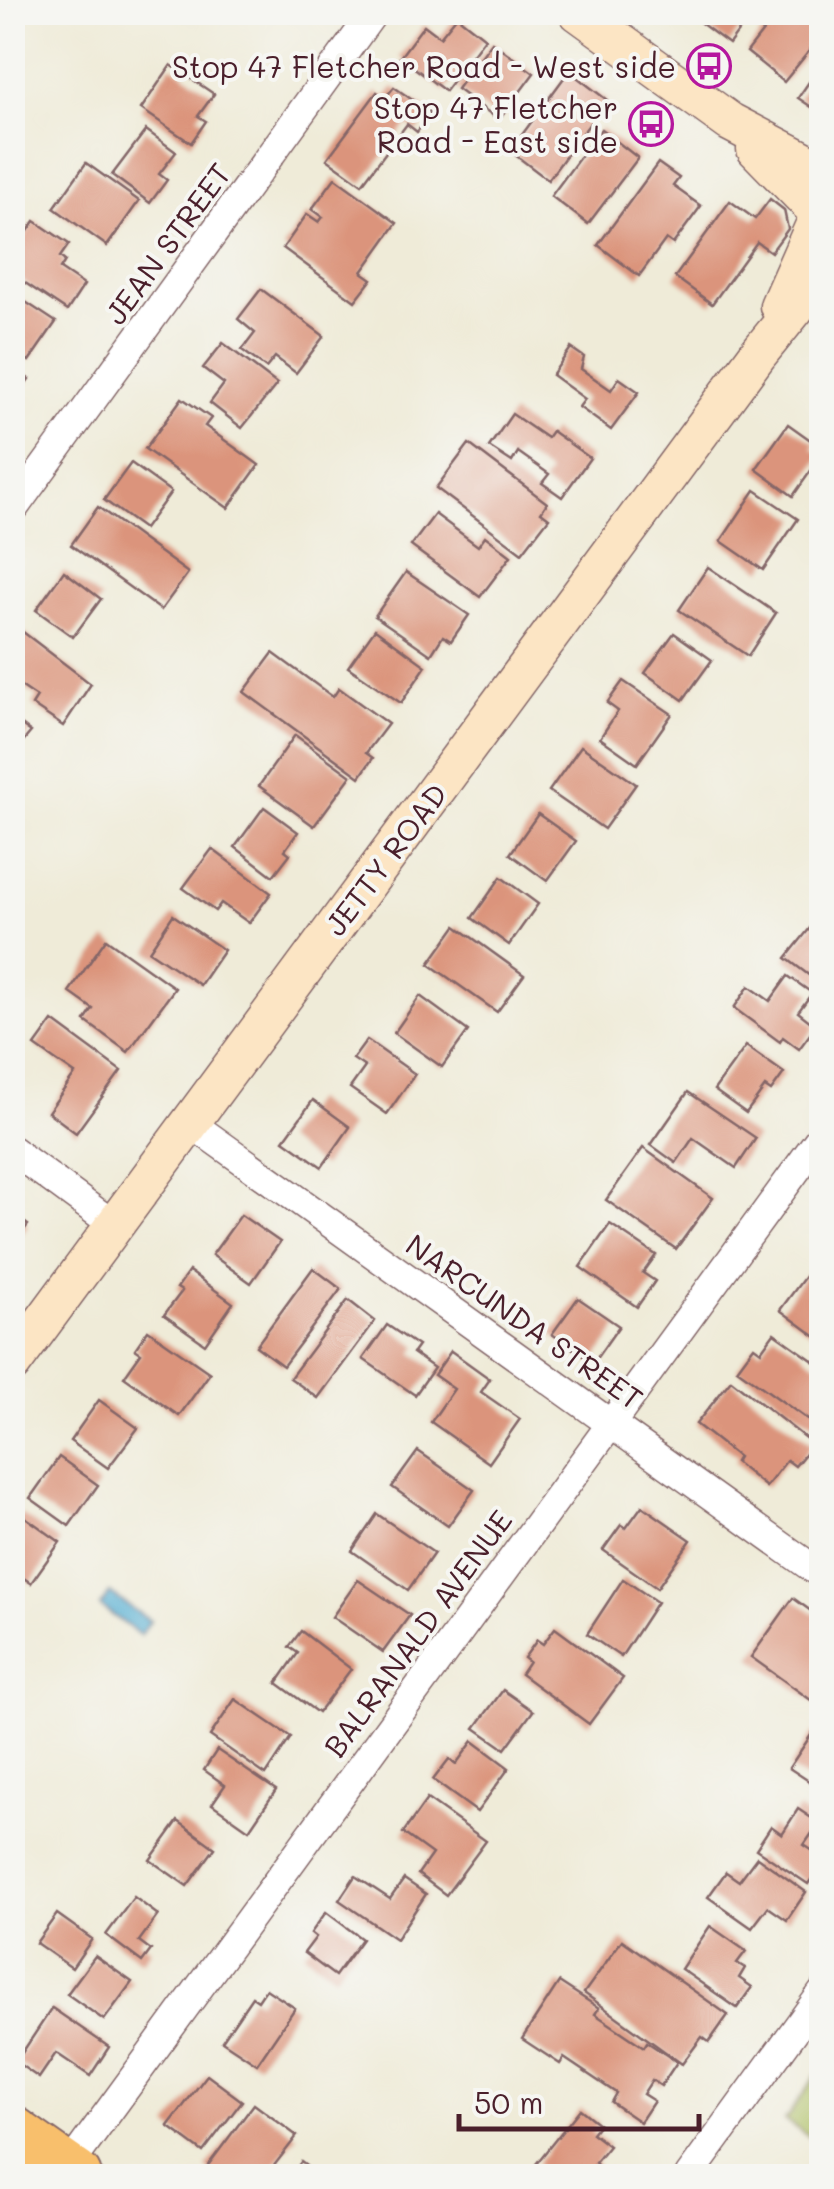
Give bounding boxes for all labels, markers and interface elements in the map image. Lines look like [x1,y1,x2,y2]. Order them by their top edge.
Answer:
bus stop icon: Stop 47 Fletcher Road - West side [686,43,732,89]
place label: Stop 47 Fletcher Road - West side [172,46,676,86]
place label: Stop 47 Fletcher Road - East side [374,87,618,161]
bus stop icon: Stop 47 Fletcher Road - East side [628,101,674,147]
street label: JEAN STREET [95,154,239,332]
street label: JETTY ROAD [315,775,455,943]
street label: NARCUNDA STREET [399,1224,651,1418]
street label: BALRANALD AVENUE [314,1501,520,1765]
scale bar [459,2069,699,2131]
text: 50 m [474,2082,544,2122]

